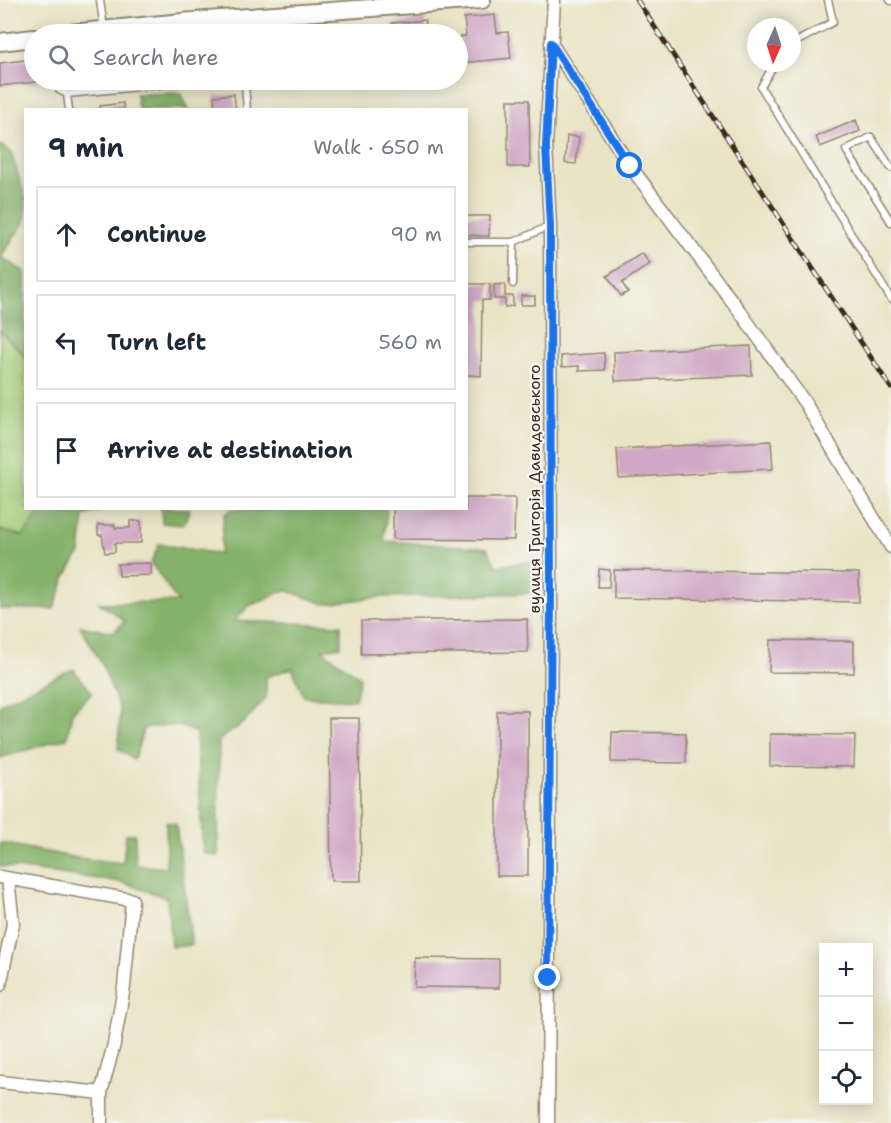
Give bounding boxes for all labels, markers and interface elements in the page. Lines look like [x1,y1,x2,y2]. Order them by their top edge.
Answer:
north arrow [747,18,801,72]
search box [24,24,468,90]
icon: search [45,41,78,74]
text: Search here [93,43,219,72]
text: 9 min [48,130,124,165]
text: Walk · 650 m [313,134,444,160]
route start [616,152,642,178]
icon: ahead [50,218,83,251]
text: Continue [107,220,207,249]
text: 90 m [390,221,442,247]
icon: left [50,326,83,359]
text: Turn left [107,328,206,357]
text: 560 m [379,329,442,355]
street label: вулиця Григорія Давидовського [524,364,545,614]
icon: arrive [50,434,83,467]
text: Arrive at destination [107,436,353,465]
map controls [819,943,873,1105]
button: + [819,943,873,997]
route end [534,964,560,990]
button: − [819,997,873,1051]
button: locate [819,1051,873,1105]

